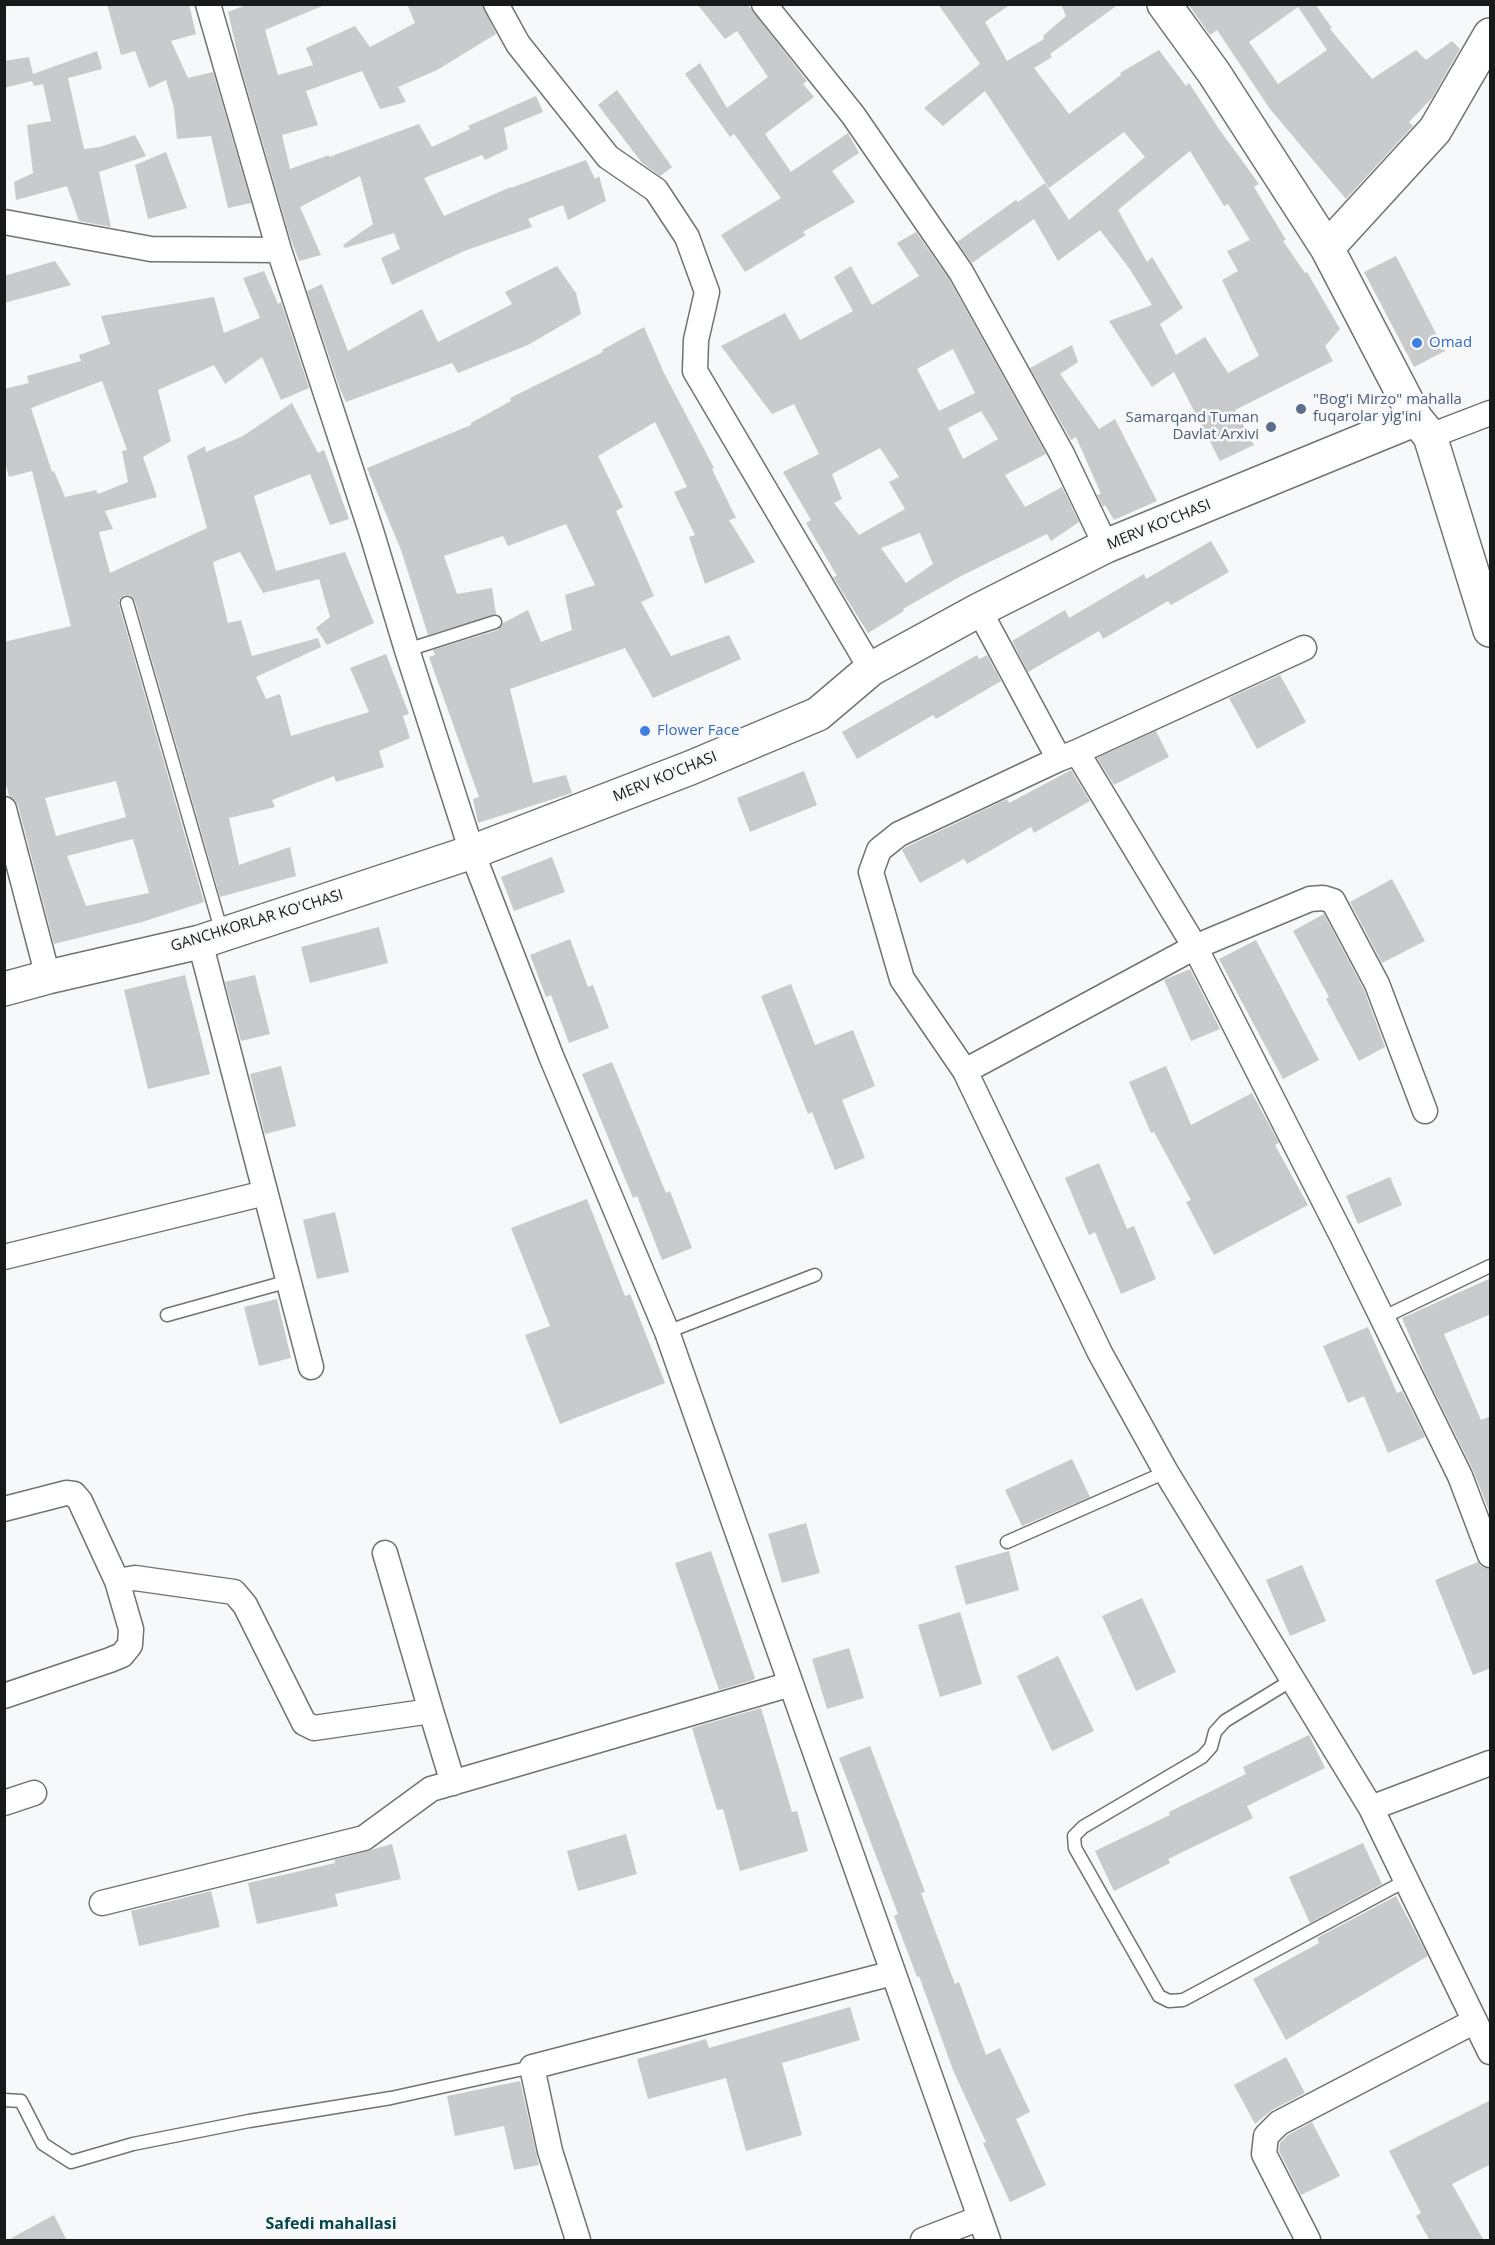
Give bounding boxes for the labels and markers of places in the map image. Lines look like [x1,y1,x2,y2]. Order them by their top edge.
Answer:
place label: Omad [1429,334,1472,352]
marker: Omad [1410,336,1424,350]
place label: "Bog'i Mirzo" mahalla fuqarolar yig'ini [1313,391,1462,426]
marker: "Bog'i Mirzo" mahalla fuqarolar yig'ini [1294,402,1308,416]
place label: Samarqand Tuman Davlat Arxivi [1125,409,1259,444]
marker: Samarqand Tuman Davlat Arxivi [1264,420,1278,434]
place label: Flower Face [657,722,739,740]
marker: Flower Face [638,724,652,738]

